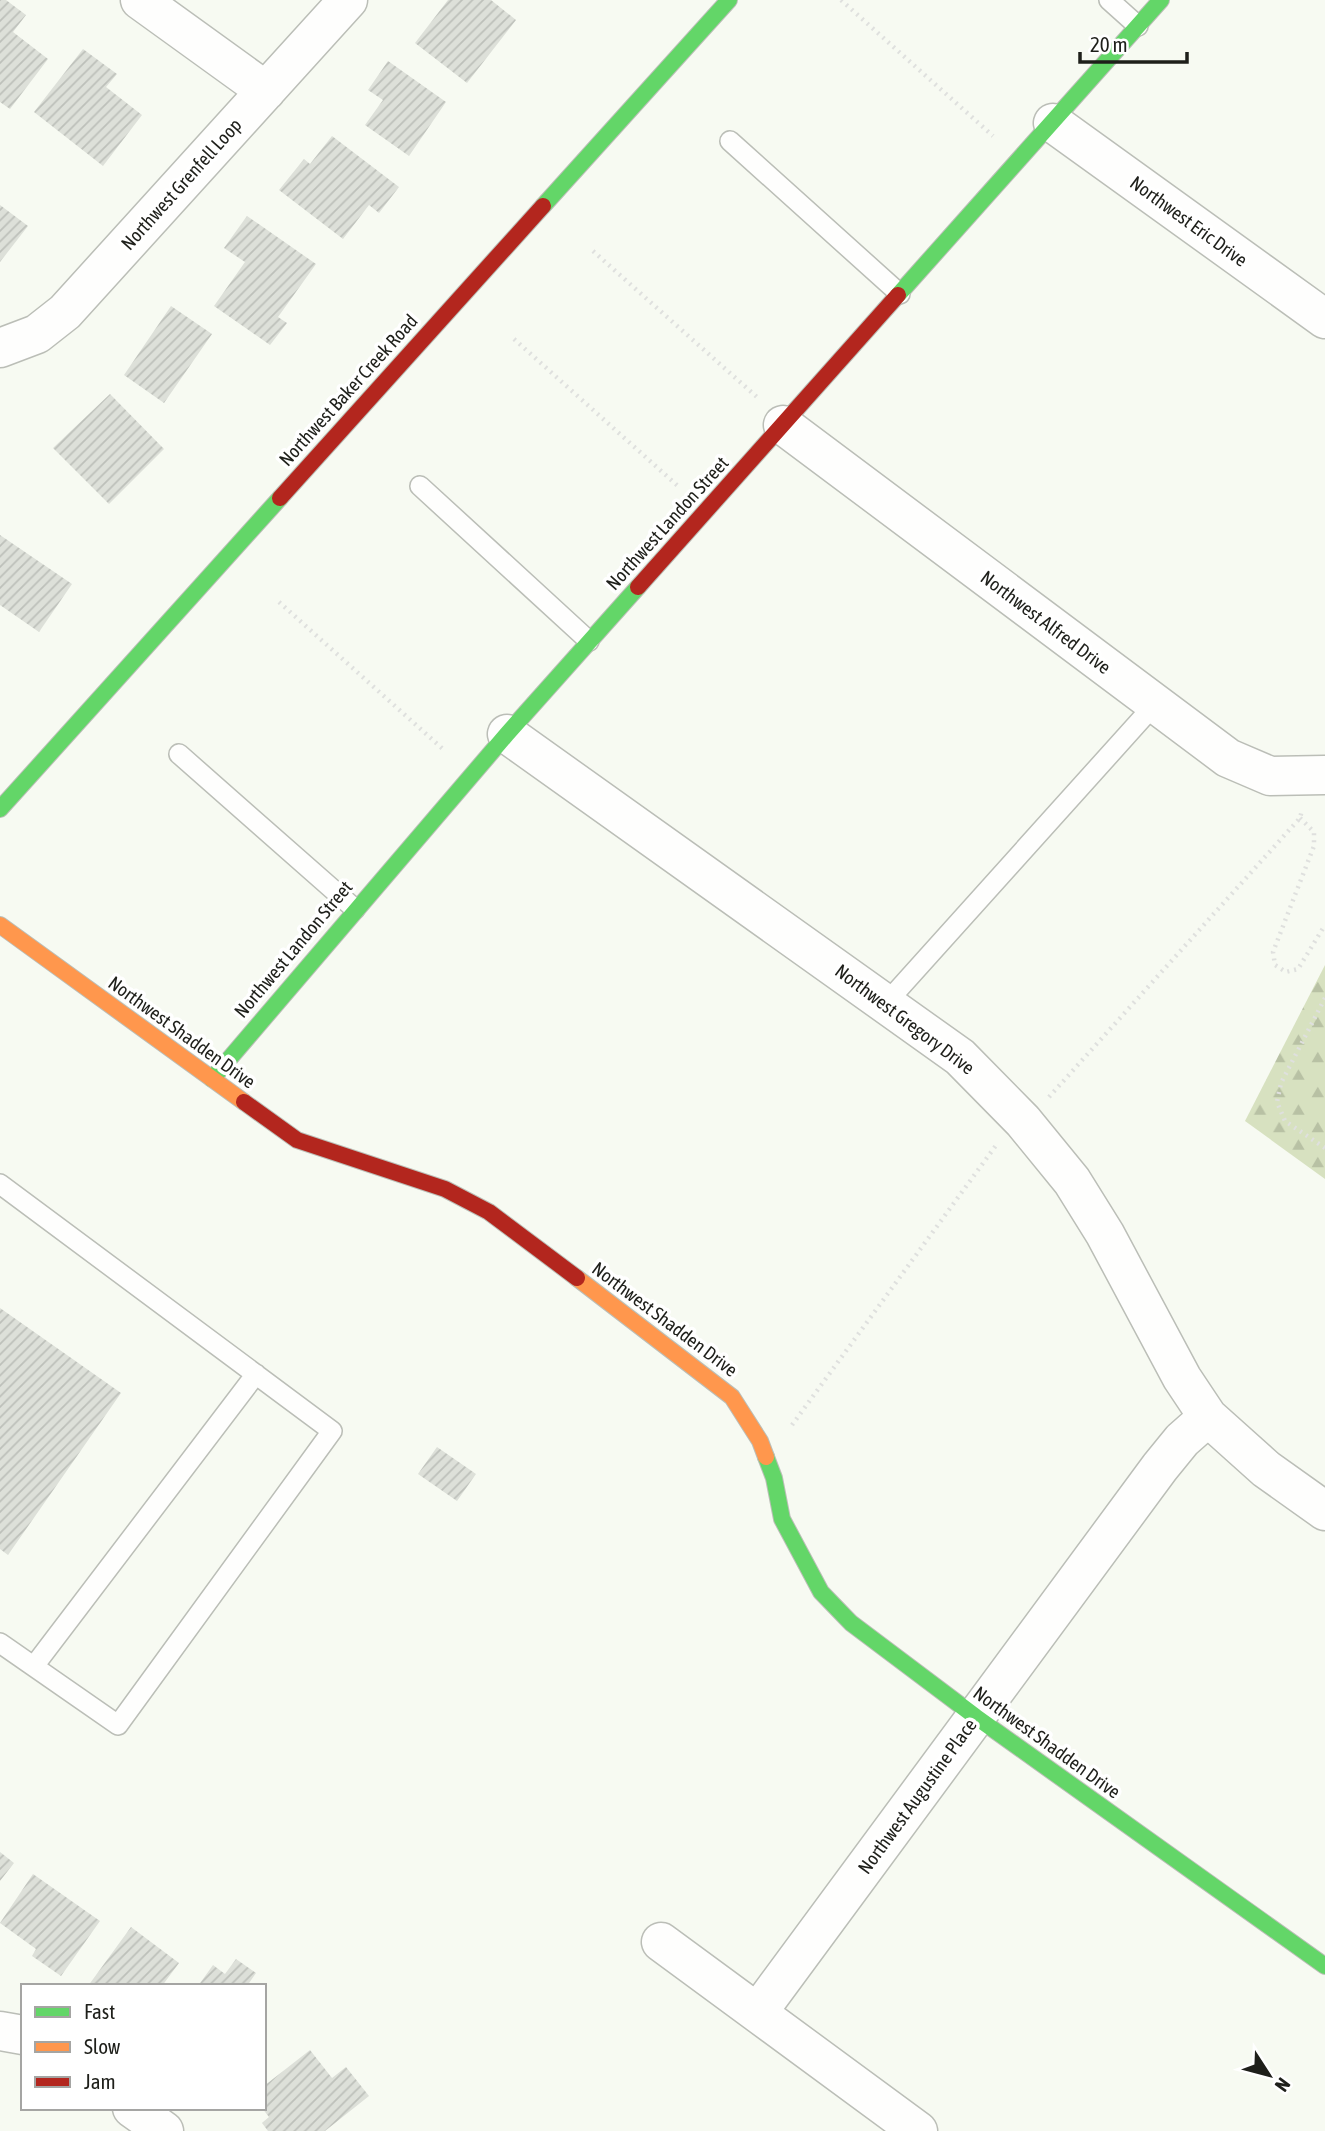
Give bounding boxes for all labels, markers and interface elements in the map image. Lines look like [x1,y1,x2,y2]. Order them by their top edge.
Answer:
scale bar [1080,21,1187,65]
text: 20 m [1090,32,1128,56]
street label: Northwest Grenfell Loop [116,114,246,254]
street label: Northwest Eric Drive [1126,171,1252,271]
street label: Northwest Baker Creek Road [274,310,422,470]
street label: Northwest Landon Street [601,452,733,594]
street label: Northwest Alfred Drive [977,566,1115,678]
street label: Northwest Landon Street [229,876,357,1022]
street label: Northwest Gregory Drive [831,959,979,1079]
street label: Northwest Shadden Drive [104,971,260,1093]
street label: Northwest Shadden Drive [588,1257,742,1381]
street label: Northwest Shadden Drive [969,1681,1125,1803]
street label: Northwest Augustine Place [853,1714,981,1878]
legend [21,1984,266,2110]
text: Fast [84,1999,115,2023]
text: Slow [84,2034,121,2058]
north arrow [1234,2040,1304,2110]
text: Jam [84,2069,116,2093]
text: N [1271,2074,1295,2096]

